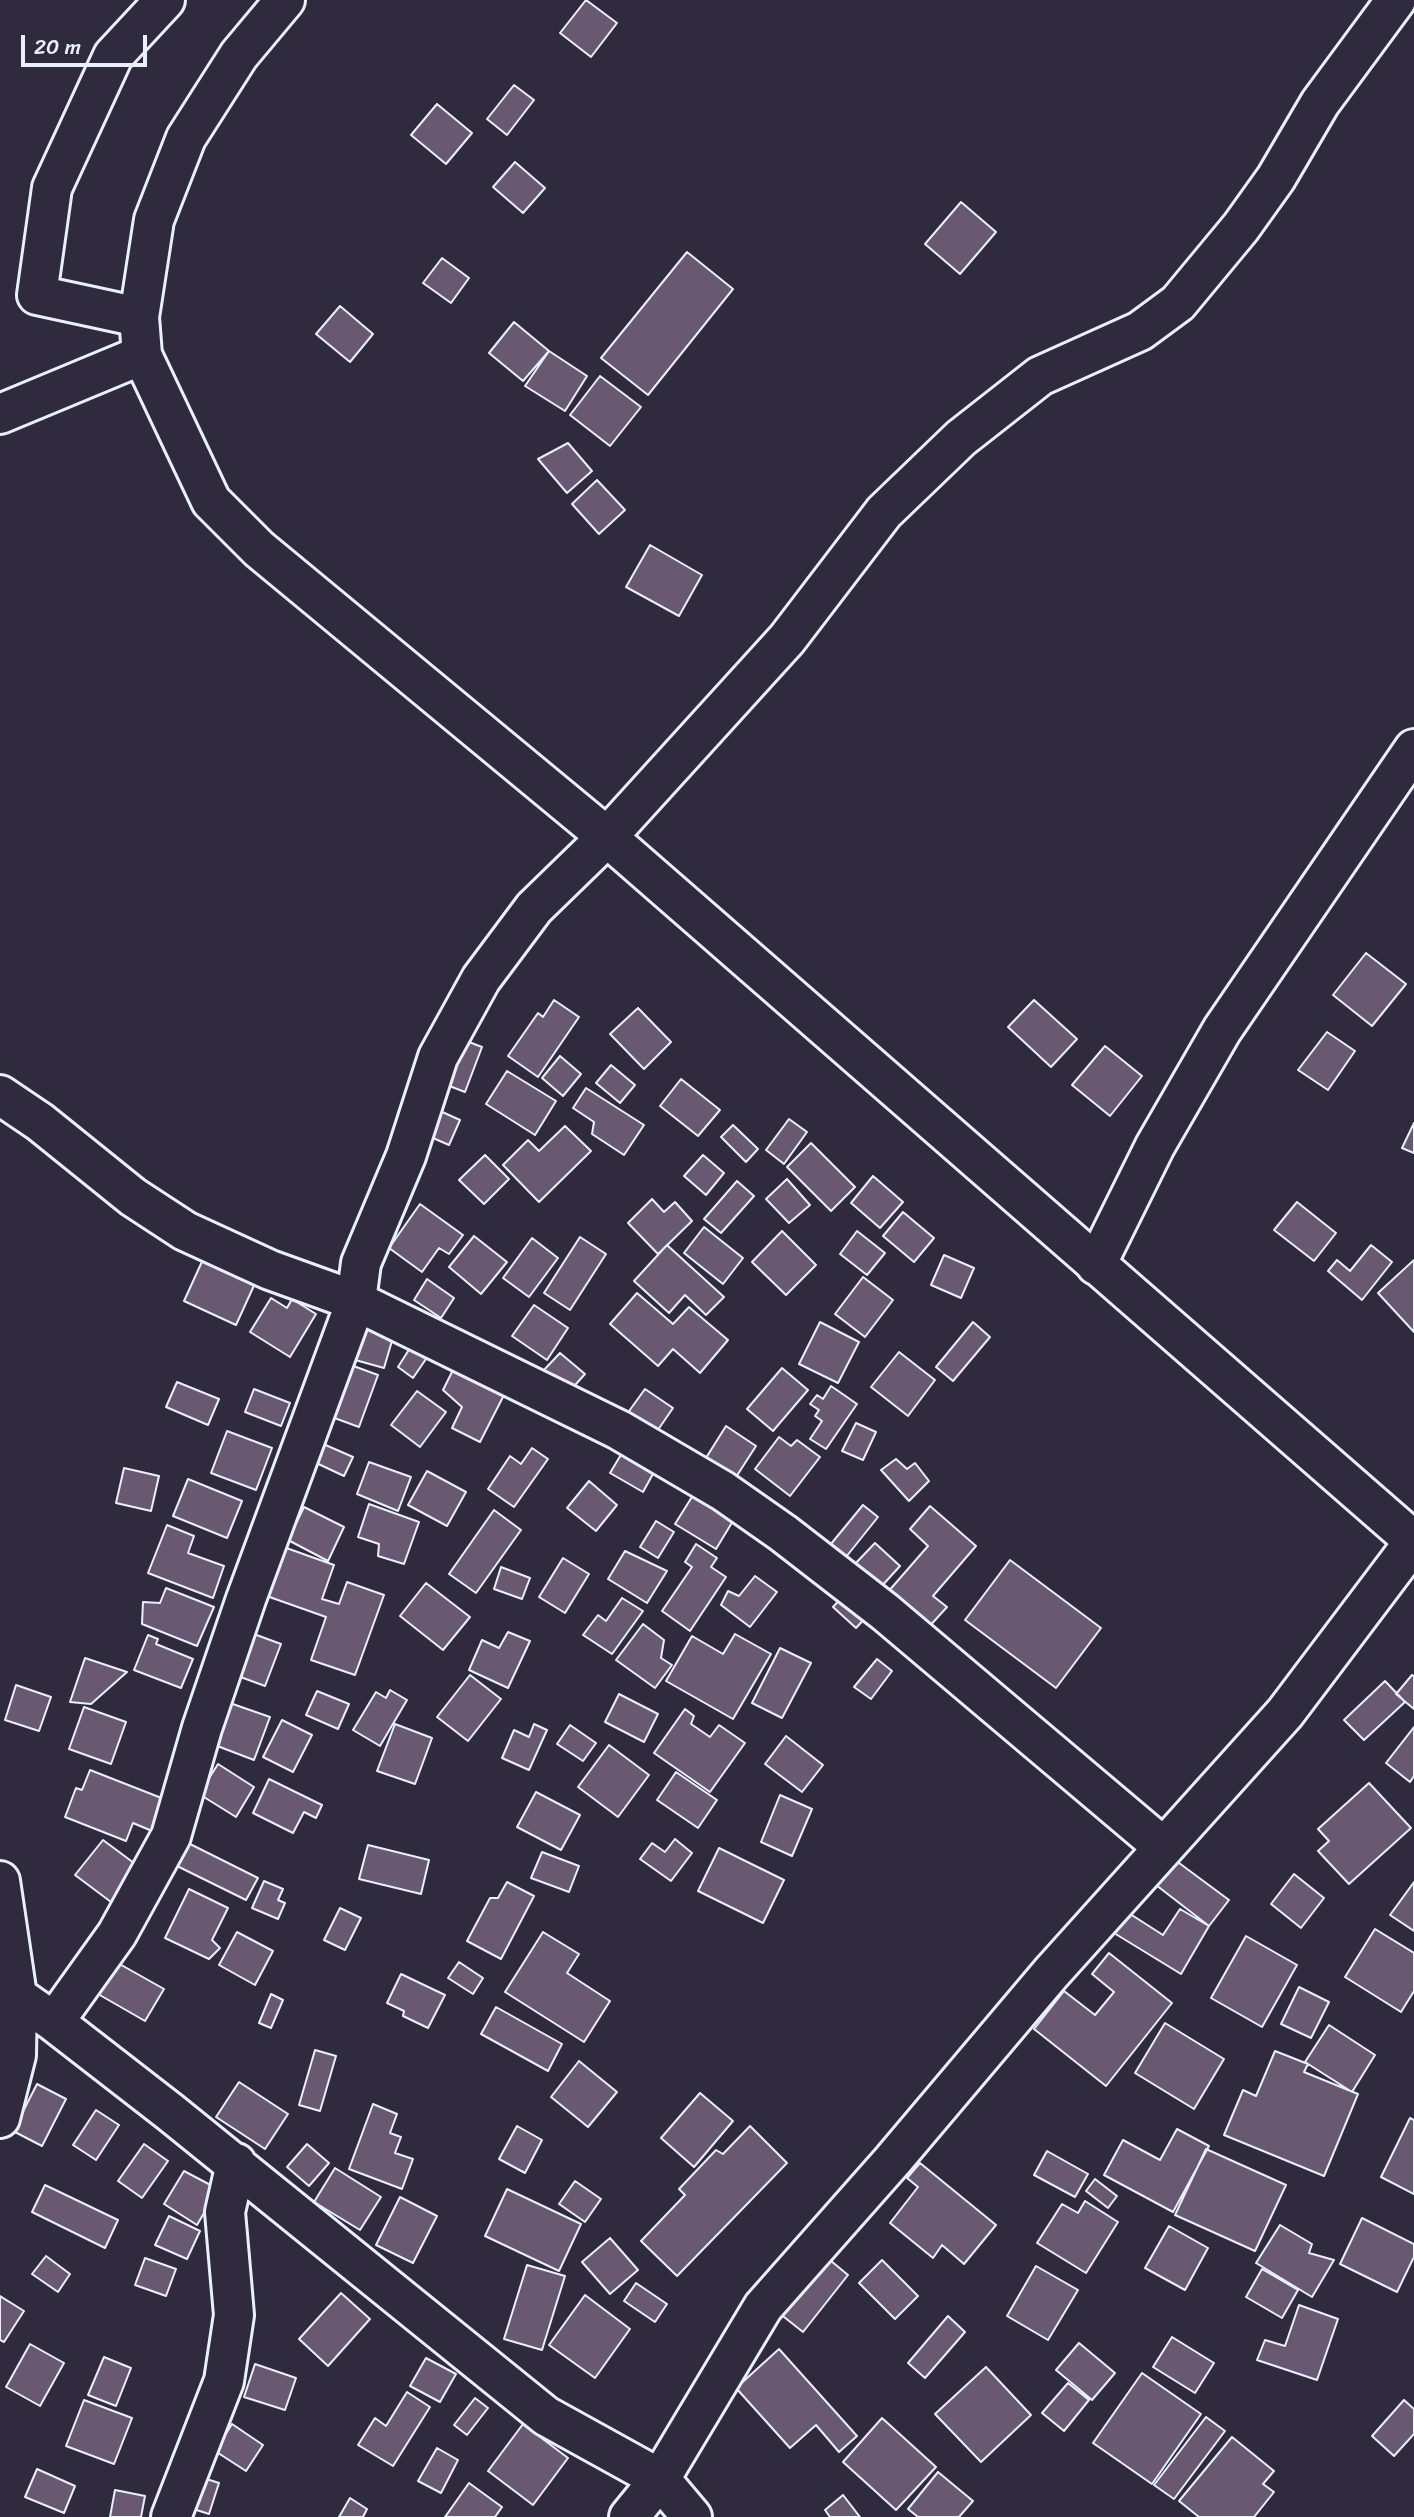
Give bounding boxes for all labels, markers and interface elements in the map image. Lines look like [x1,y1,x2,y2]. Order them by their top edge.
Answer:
scale bar [24,21,150,65]
text: 20 m [34,28,81,66]

